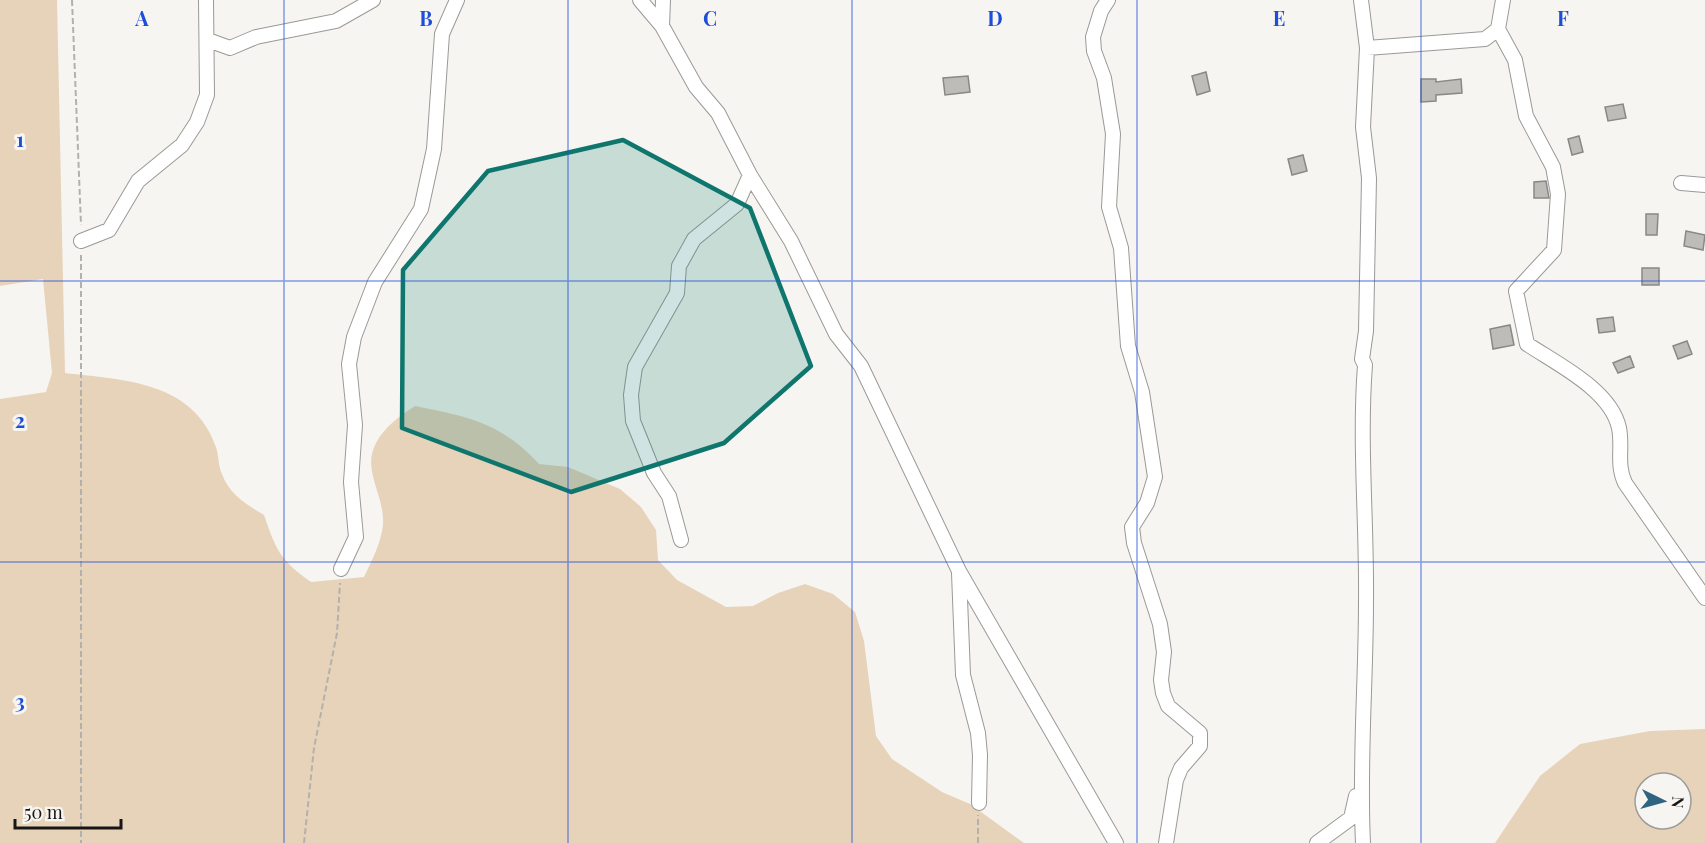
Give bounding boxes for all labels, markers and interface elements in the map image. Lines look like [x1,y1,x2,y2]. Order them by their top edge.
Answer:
text: A [134,4,149,31]
text: B [419,4,433,31]
text: C [703,4,717,31]
text: D [987,4,1003,31]
text: E [1273,4,1285,31]
text: F [1557,4,1569,31]
text: 1 [16,125,24,152]
text: 2 [15,406,25,433]
text: 3 [15,687,25,714]
north arrow [1633,771,1693,831]
scale bar [15,792,122,830]
text: N [1667,796,1689,809]
text: 50 m [24,800,63,824]

